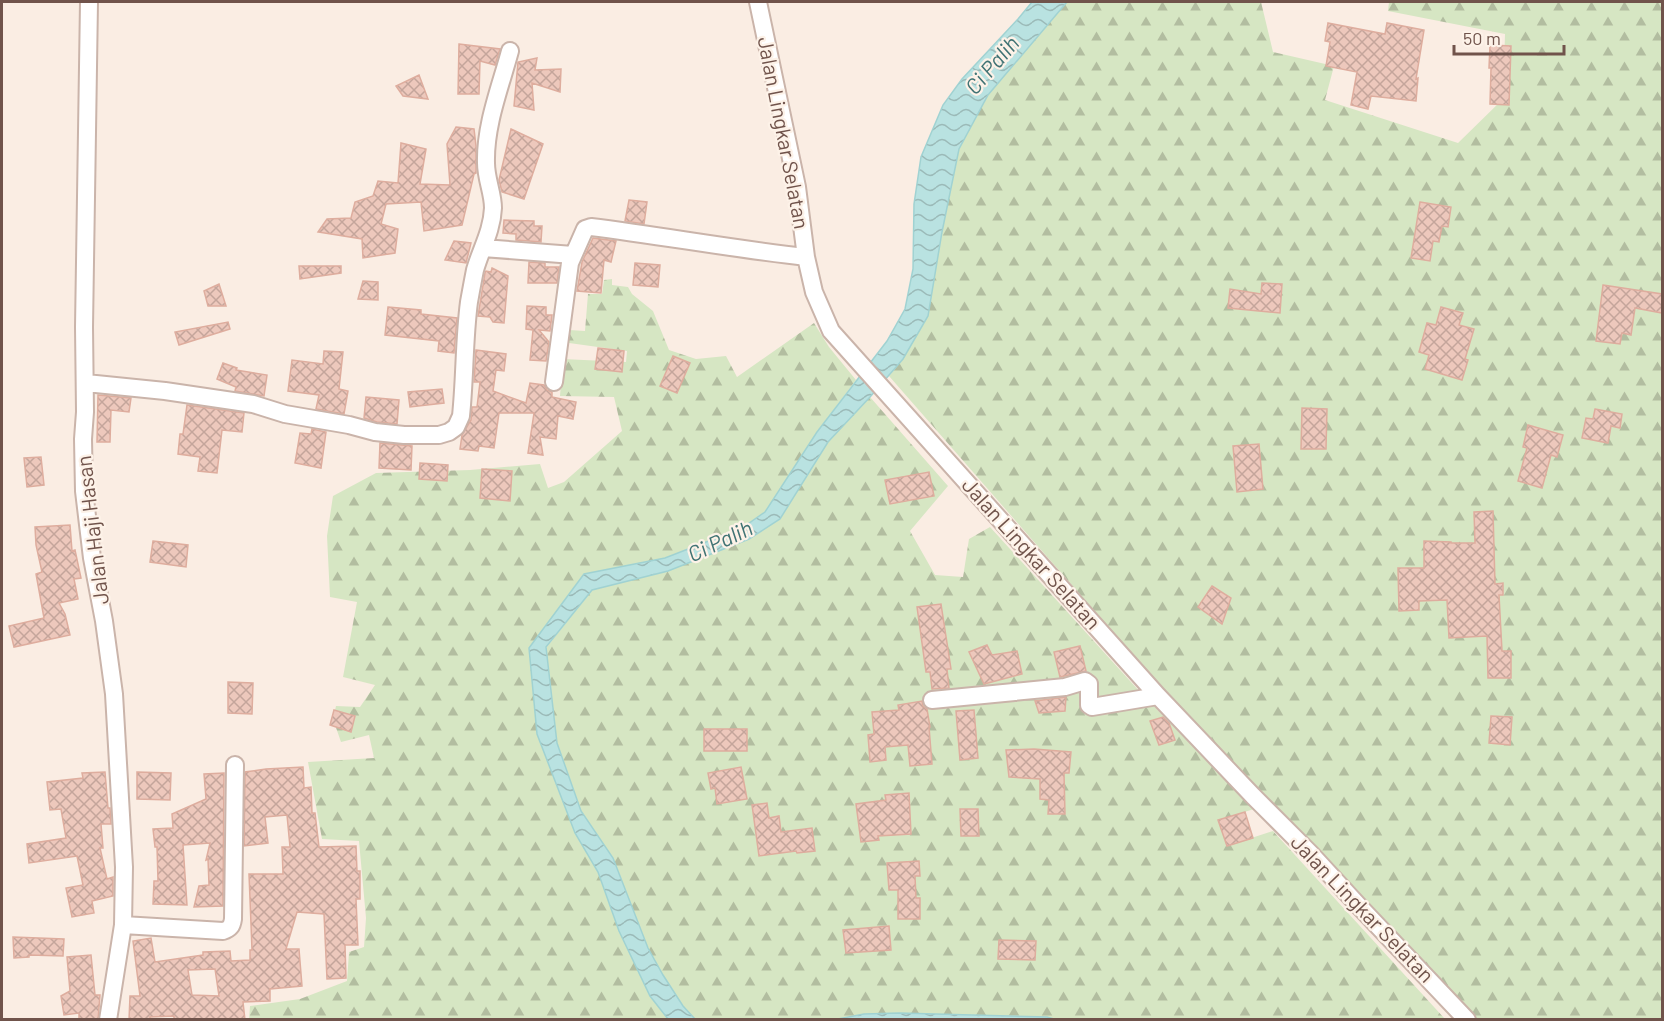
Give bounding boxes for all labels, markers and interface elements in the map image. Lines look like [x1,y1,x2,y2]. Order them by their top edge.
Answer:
scale bar [1454,18,1564,56]
text: 50 m [1463,27,1501,49]
water label: Ci Palih [959,30,1024,99]
street label: Jalan Lingkar Selatan [754,34,815,231]
street label: Jalan Haji Hasan [70,454,113,606]
street label: Jalan Lingkar Selatan [957,472,1107,634]
water label: Ci Palih [683,514,756,566]
street label: Jalan Lingkar Selatan [1286,829,1440,987]

